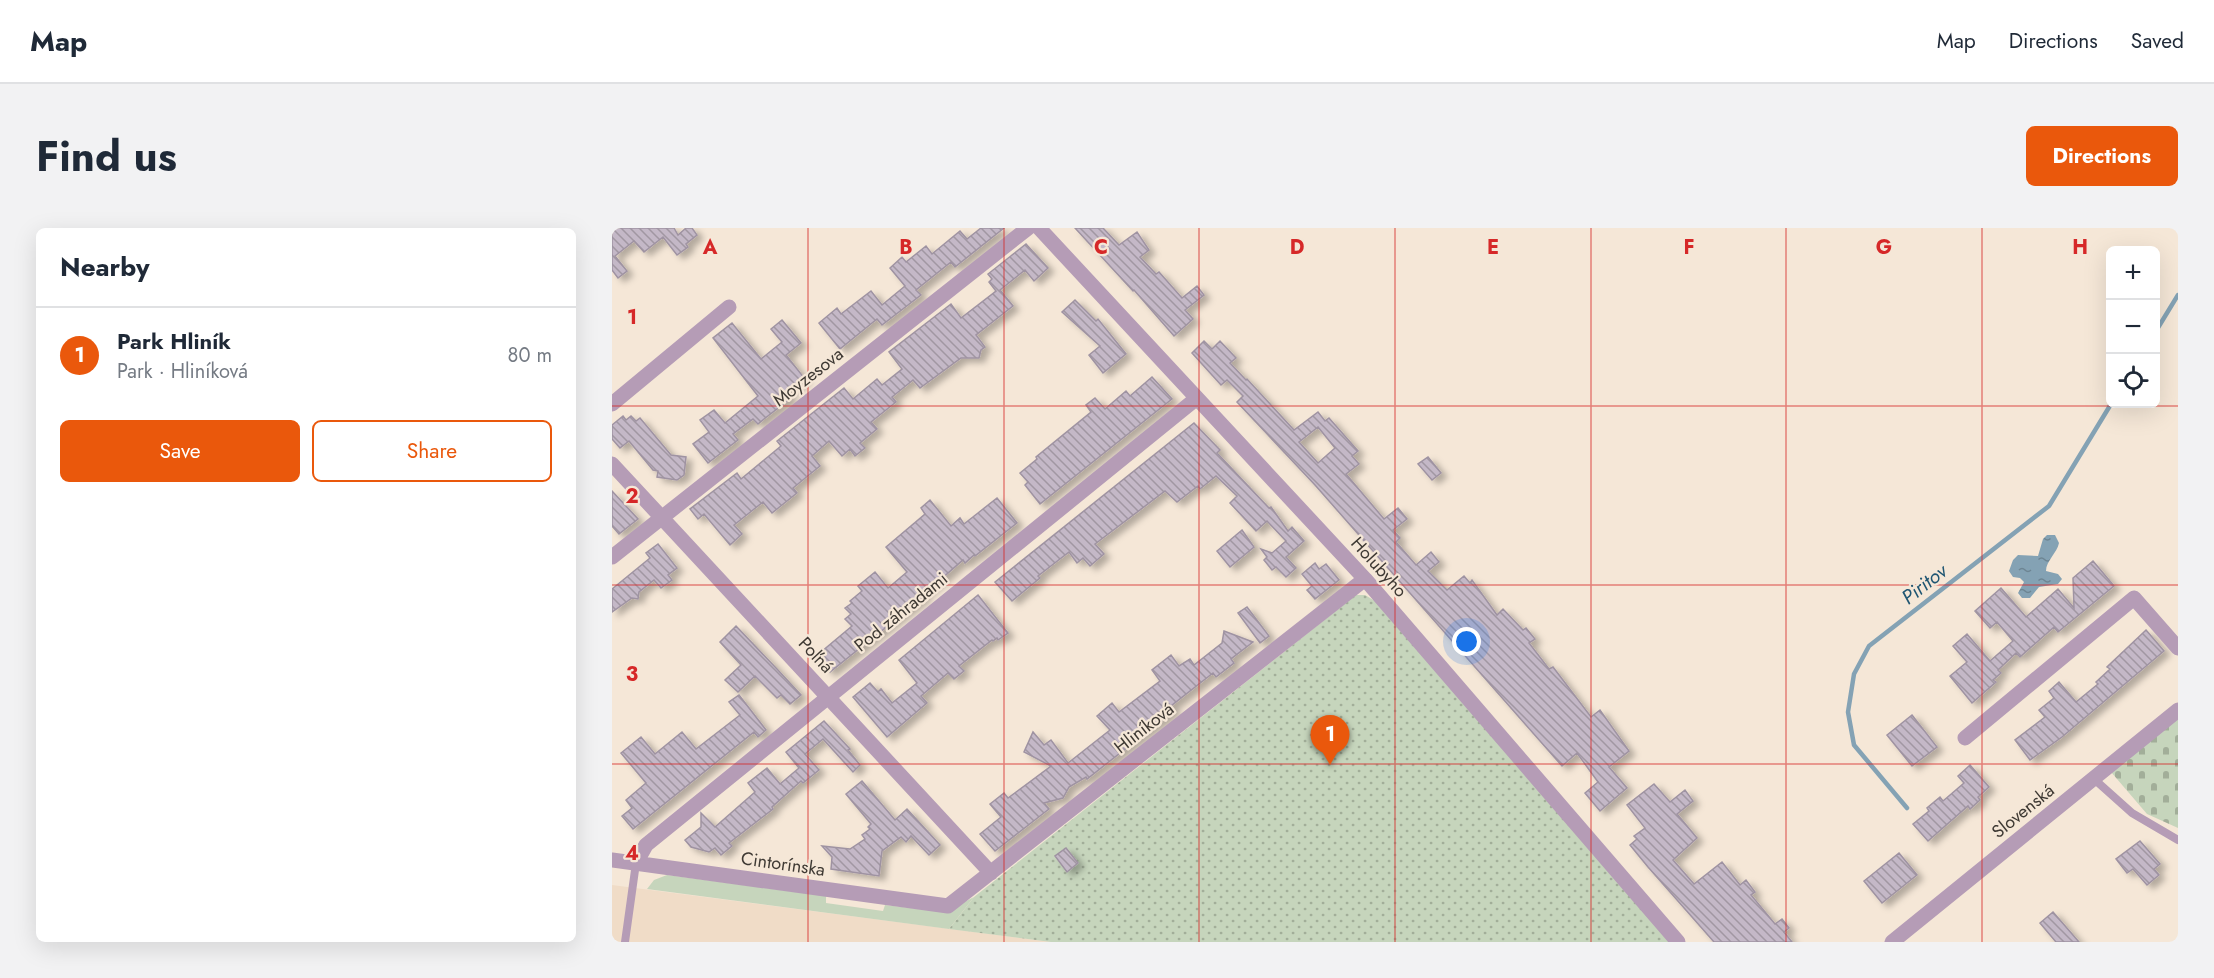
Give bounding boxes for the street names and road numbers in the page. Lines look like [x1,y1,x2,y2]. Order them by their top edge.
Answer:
street label: Moyzesova [767,341,849,413]
street label: Holubyho [1345,531,1413,603]
street label: Pod záhradami [849,566,953,658]
street label: Poľná [792,631,840,679]
street label: Hliníková [1109,696,1179,760]
street label: Slovenská [1986,778,2060,844]
street label: Cintorínska [739,845,827,883]

